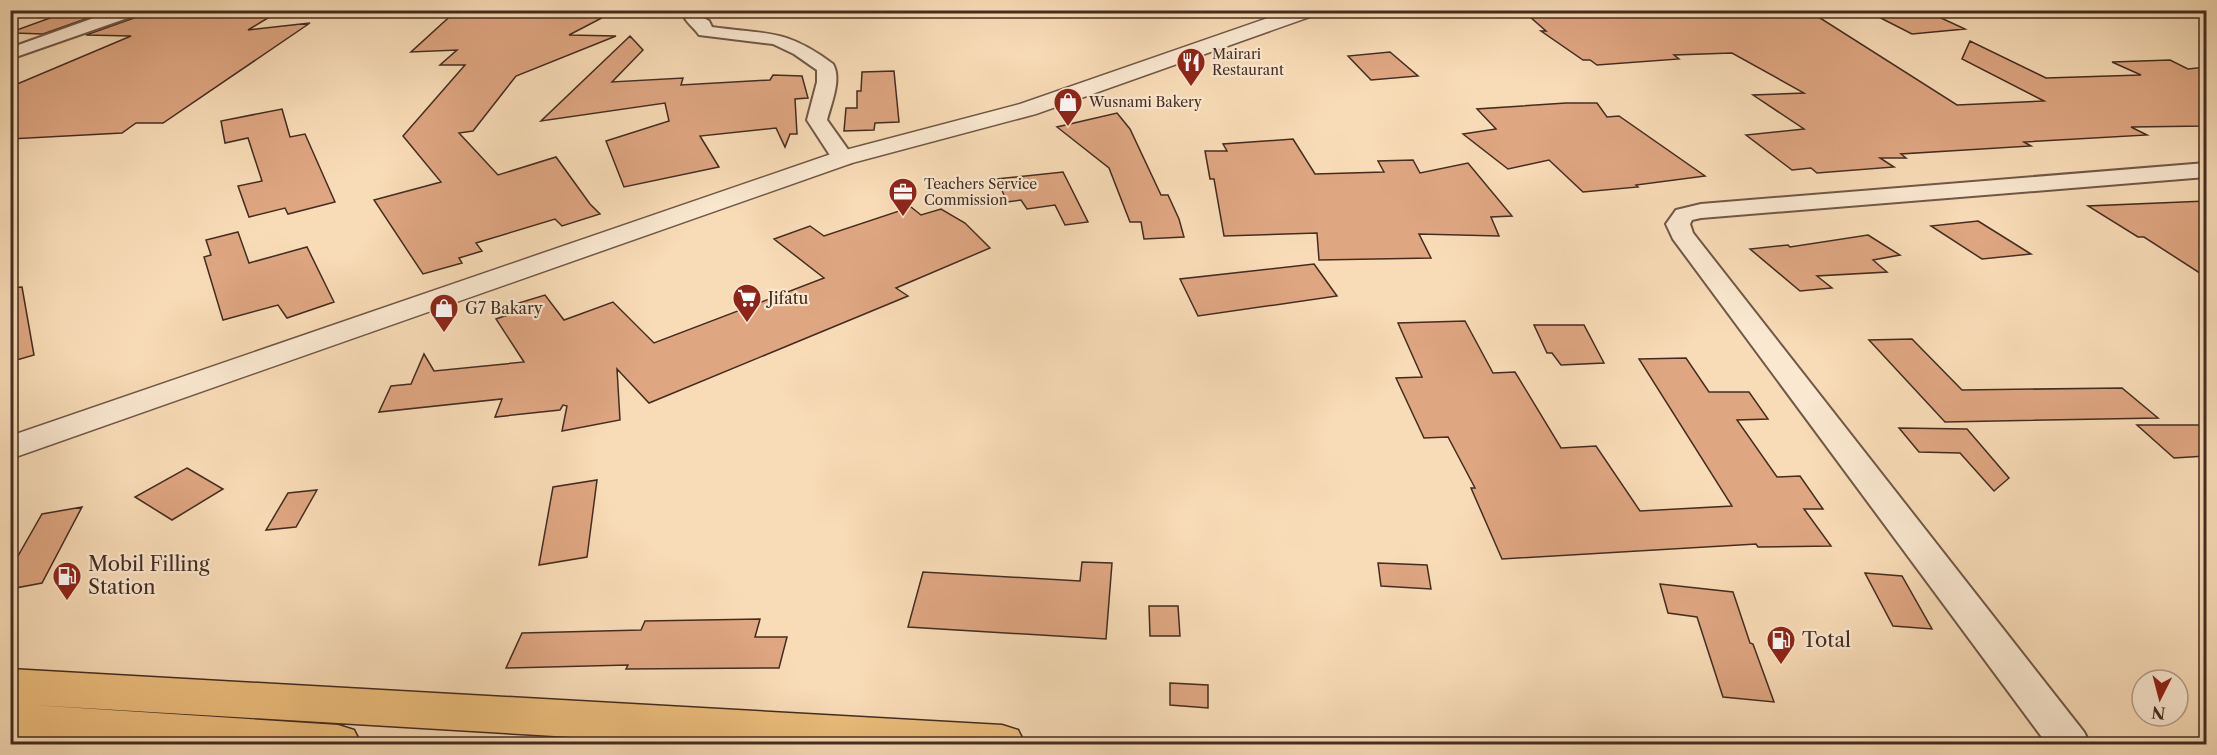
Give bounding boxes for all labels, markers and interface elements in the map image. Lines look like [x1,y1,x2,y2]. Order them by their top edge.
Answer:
place label: Mairari Restaurant [1212,45,1284,79]
restaurant icon: Mairari Restaurant [1175,46,1207,88]
shop icon: Wusnami Bakery [1052,86,1084,128]
place label: Wusnami Bakery [1088,93,1202,111]
place label: Teachers Service Commission [924,175,1037,209]
office icon: Teachers Service Commission [887,176,919,218]
supermarket icon: Jifatu [731,282,763,324]
place label: Jifatu [765,288,808,308]
shop icon: G7 Bakary [428,292,460,334]
place label: G7 Bakary [465,298,544,318]
place label: Mobil Filling Station [88,552,210,599]
fuel station icon: Mobil Filling Station [51,560,83,602]
fuel station icon: Total [1765,624,1797,666]
place label: Total [1802,628,1851,652]
north arrow [2130,668,2190,728]
text: N [2150,702,2166,724]

